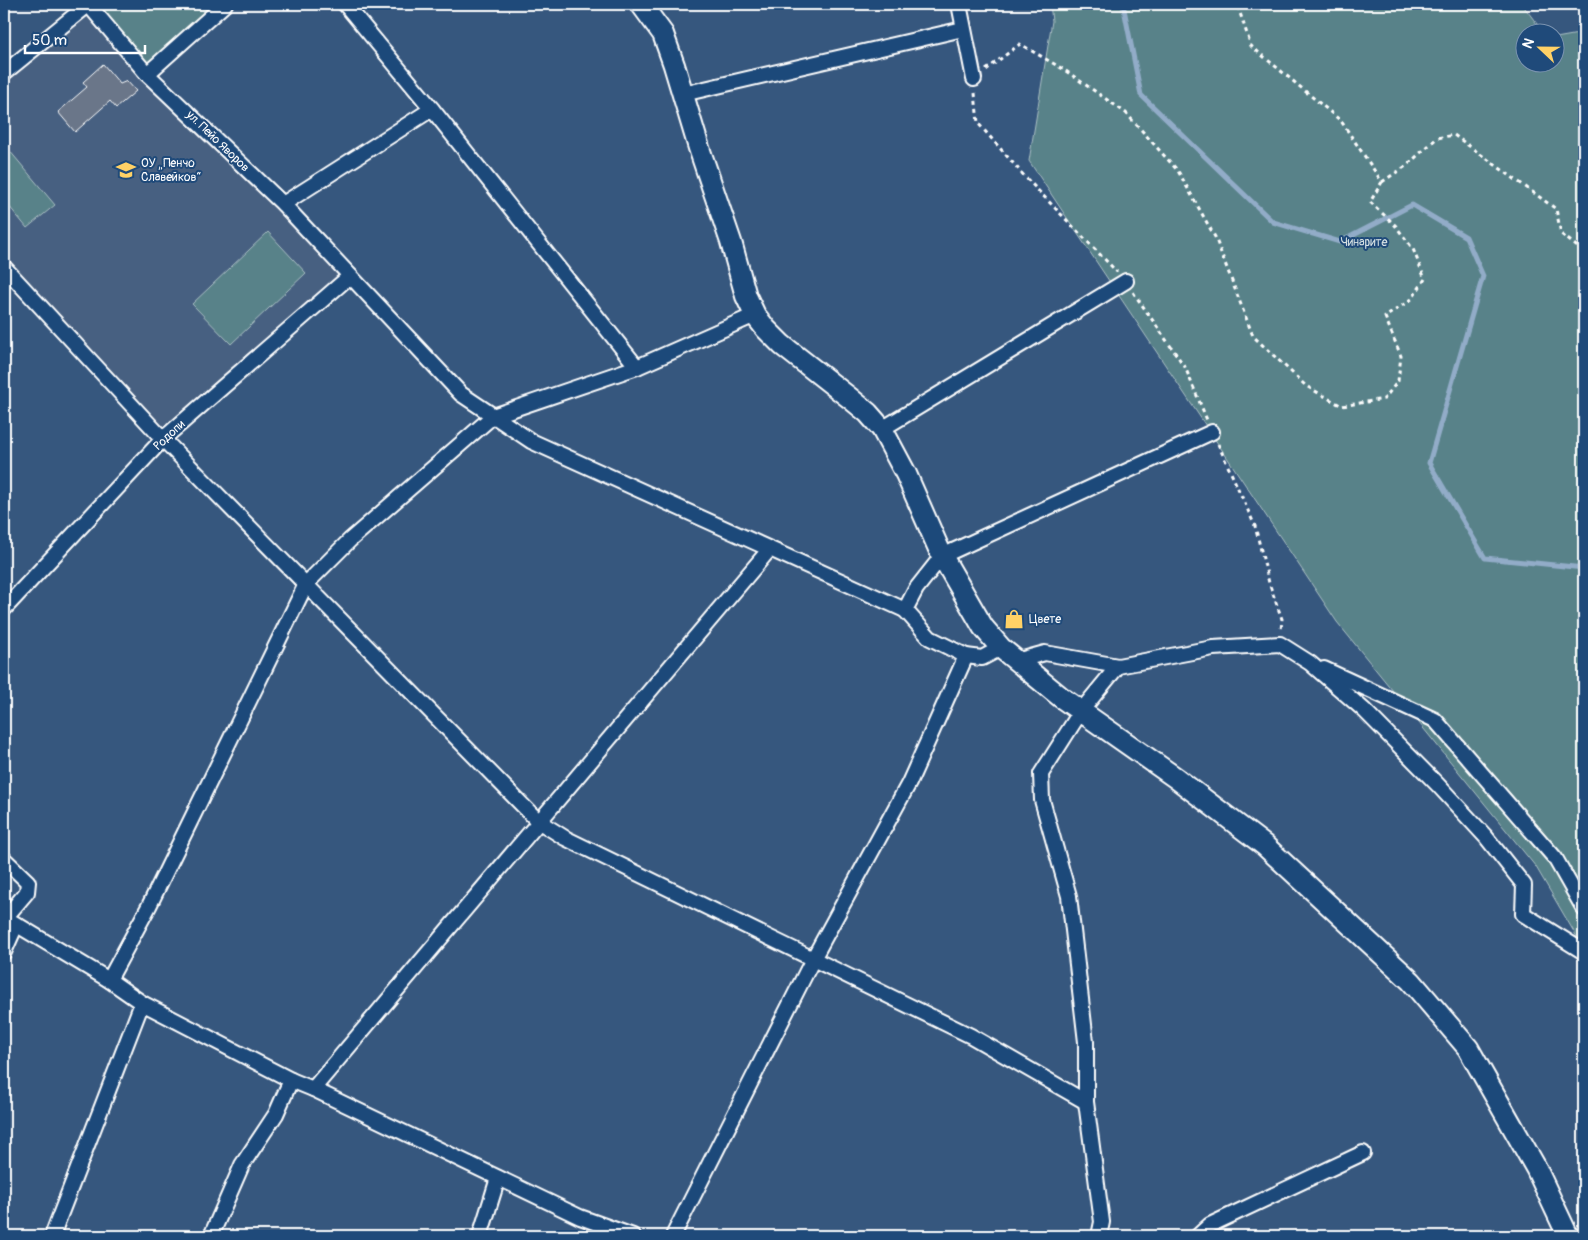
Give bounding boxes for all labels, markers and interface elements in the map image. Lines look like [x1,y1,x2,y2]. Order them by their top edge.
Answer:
scale bar [25,22,145,54]
north arrow [1516,22,1566,72]
text: 50 m [32,31,67,50]
text: N [1519,36,1538,51]
street label: ул. Пейо Яворов [182,107,252,175]
place label: ОУ „Пенчо Славейков“ [141,156,201,185]
school or university icon: ОУ „Пенчо Славейков“ [115,159,137,181]
park label: Чинарите [1340,235,1388,250]
street label: Родопи [151,417,189,454]
shop icon: Цвете [1003,608,1025,630]
place label: Цвете [1029,612,1061,627]

